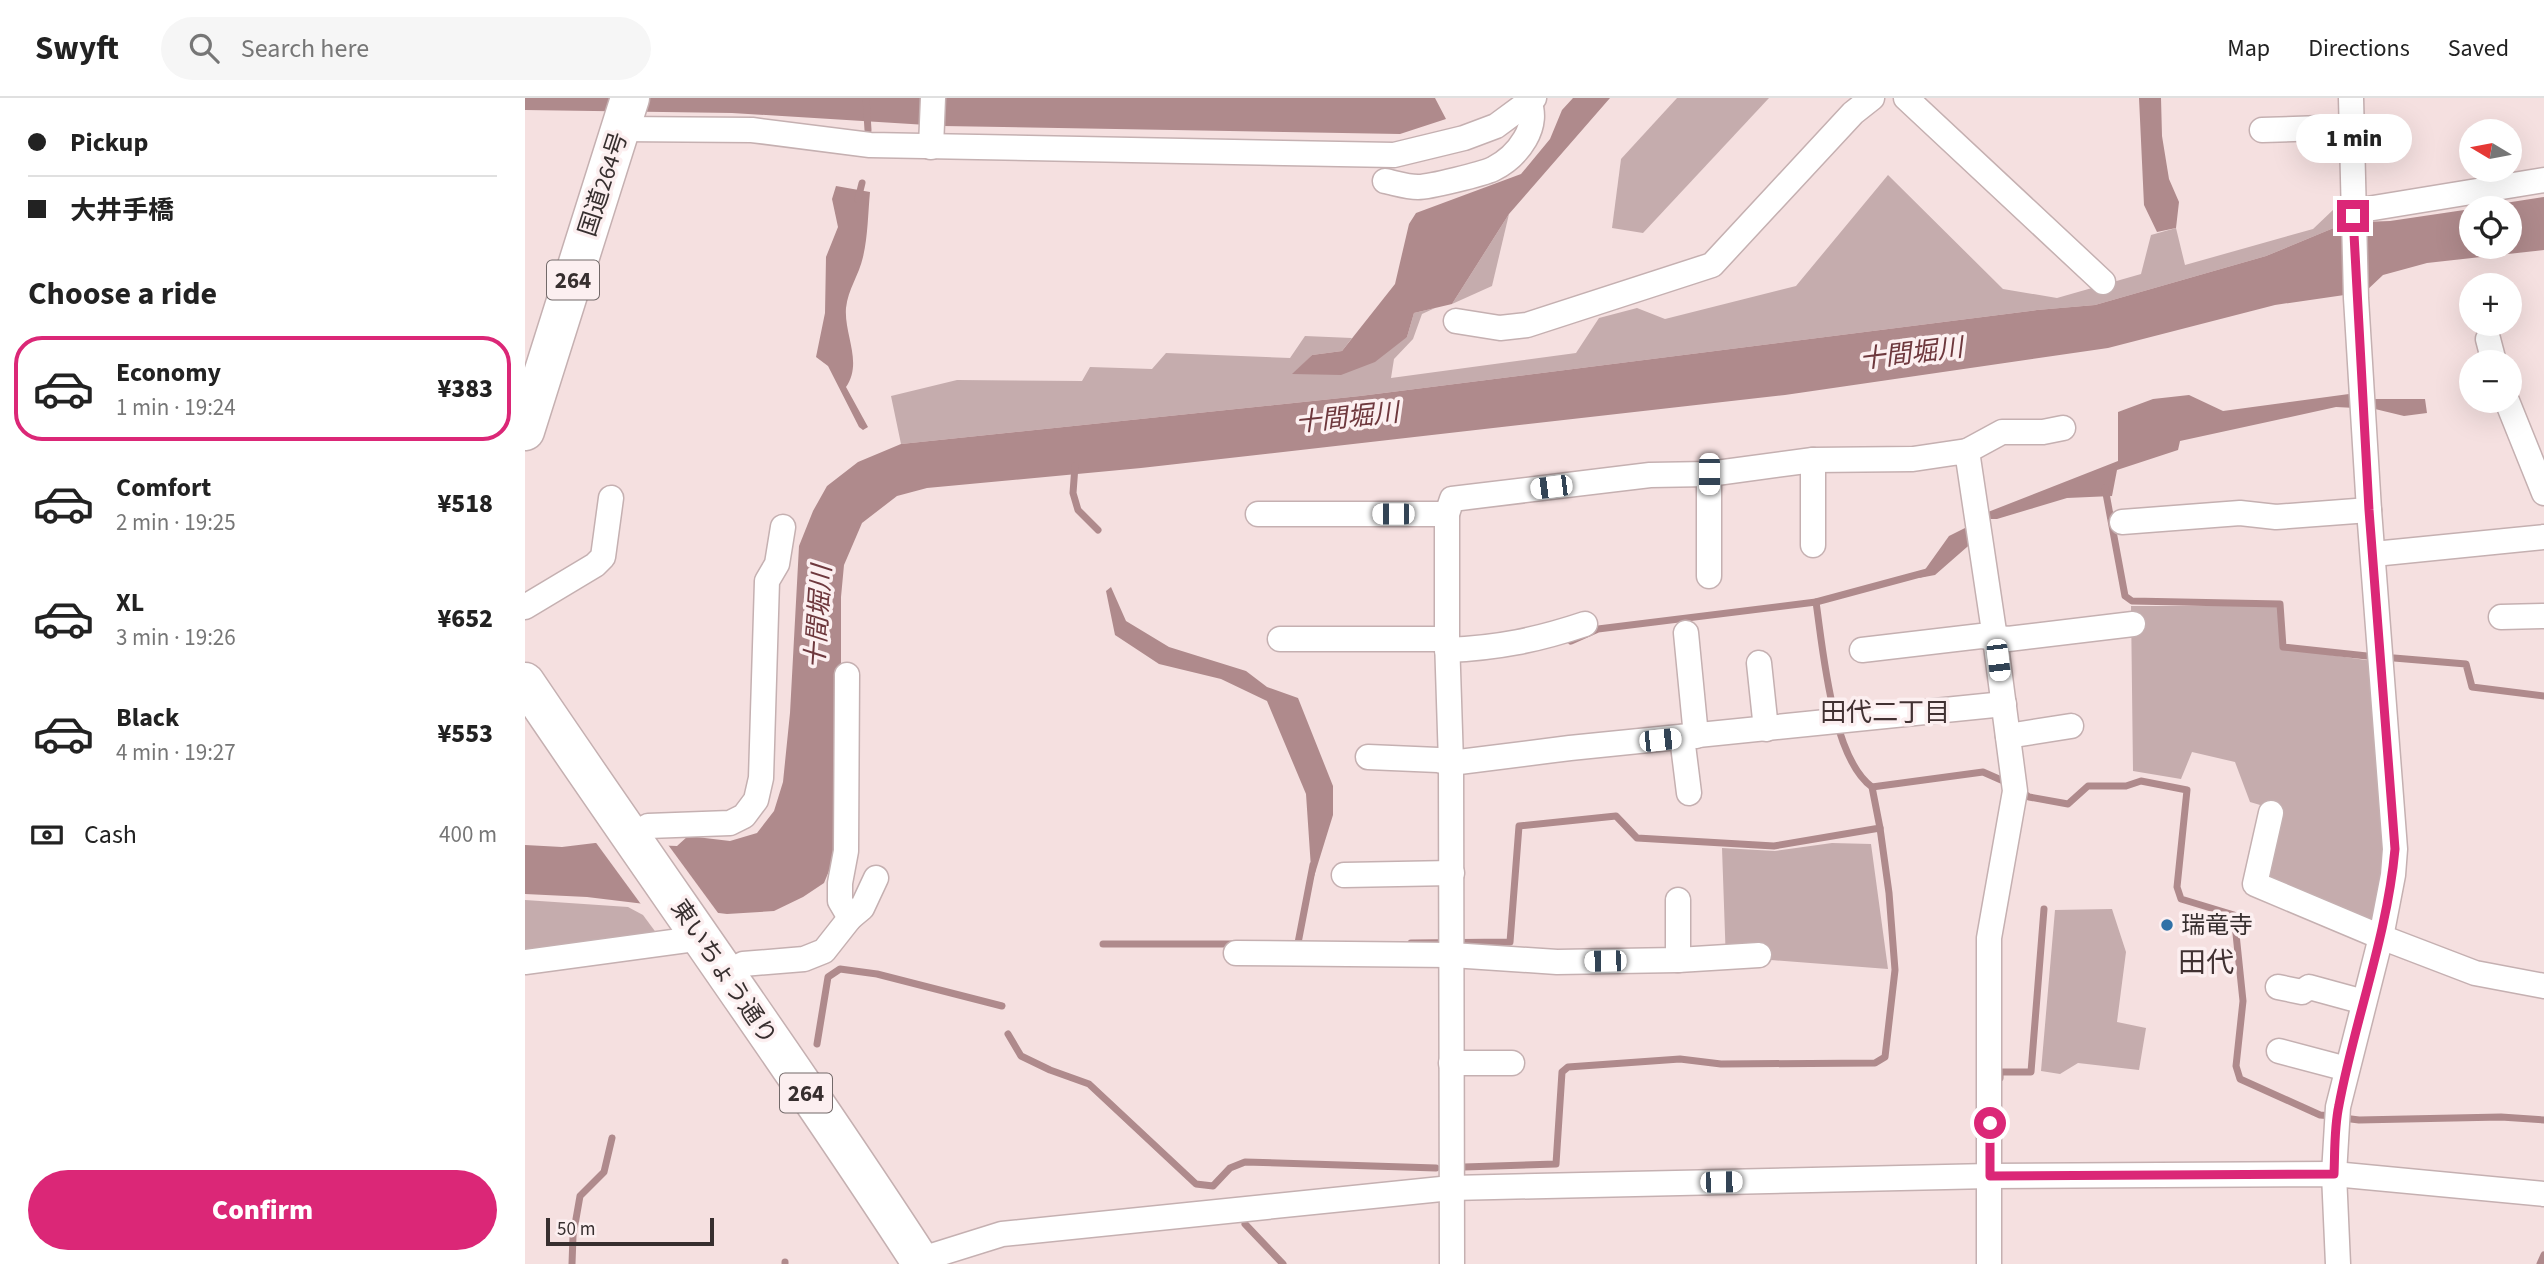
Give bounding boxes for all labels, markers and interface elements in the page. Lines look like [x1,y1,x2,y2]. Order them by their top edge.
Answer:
search box [161,17,651,80]
text: Swyft [35,25,119,72]
icon: search [185,29,223,67]
text: Search here [241,30,369,67]
text: Map [2227,31,2270,66]
text: Directions [2308,31,2410,66]
text: Saved [2448,31,2509,66]
callout: 1 min [2295,115,2411,164]
north arrow [2459,119,2522,182]
map controls [2459,119,2522,413]
text: 1 min [2326,122,2382,155]
text: Pickup [70,124,148,161]
street label: 国道264号 [570,127,637,241]
text: 大井手橋 [70,192,174,229]
button: locate [2459,196,2522,259]
route end [2337,200,2369,232]
road number: 264 [547,260,599,300]
text: Choose a ride [28,271,217,317]
button: + [2459,273,2522,336]
water label: 十間堀川 [1857,328,1968,378]
button: − [2459,350,2522,413]
text: Economy [116,354,221,391]
icon: car [32,357,95,420]
text: ¥383 [437,370,493,407]
text: 1 min · 19:24 [116,391,236,424]
water label: 十間堀川 [1293,393,1404,441]
car [1699,453,1720,495]
text: Comfort [116,469,211,506]
icon: car [32,472,95,535]
car [1529,474,1574,500]
text: ¥518 [437,485,493,522]
car [1373,504,1415,525]
text: 2 min · 19:25 [116,506,236,539]
water label: 十間堀川 [796,561,841,670]
text: XL [116,584,144,621]
icon: car [32,587,95,650]
text: ¥652 [437,600,493,637]
text: 3 min · 19:26 [116,621,236,654]
car [1986,638,2011,682]
district label: 田代二丁目 [1820,694,1950,731]
text: Black [116,699,179,736]
icon: car [32,702,95,765]
text: ¥553 [437,715,493,752]
car [1639,727,1682,753]
text: 4 min · 19:27 [116,736,236,769]
icon: cash [28,816,66,854]
text: Cash [84,816,137,853]
text: 400 m [439,818,497,851]
street label: 東いちょう通り [662,893,785,1052]
place label: 瑞竜寺 [2181,908,2253,943]
marker: 瑞竜寺 [2159,917,2175,933]
district label: 田代 [2178,943,2234,983]
car [1584,950,1627,972]
road number: 264 [780,1074,832,1112]
route start [1974,1107,2006,1139]
button: Confirm [28,1170,497,1250]
car [1700,1171,1743,1193]
scale bar [546,1215,714,1247]
text: 50 m [557,1216,595,1243]

